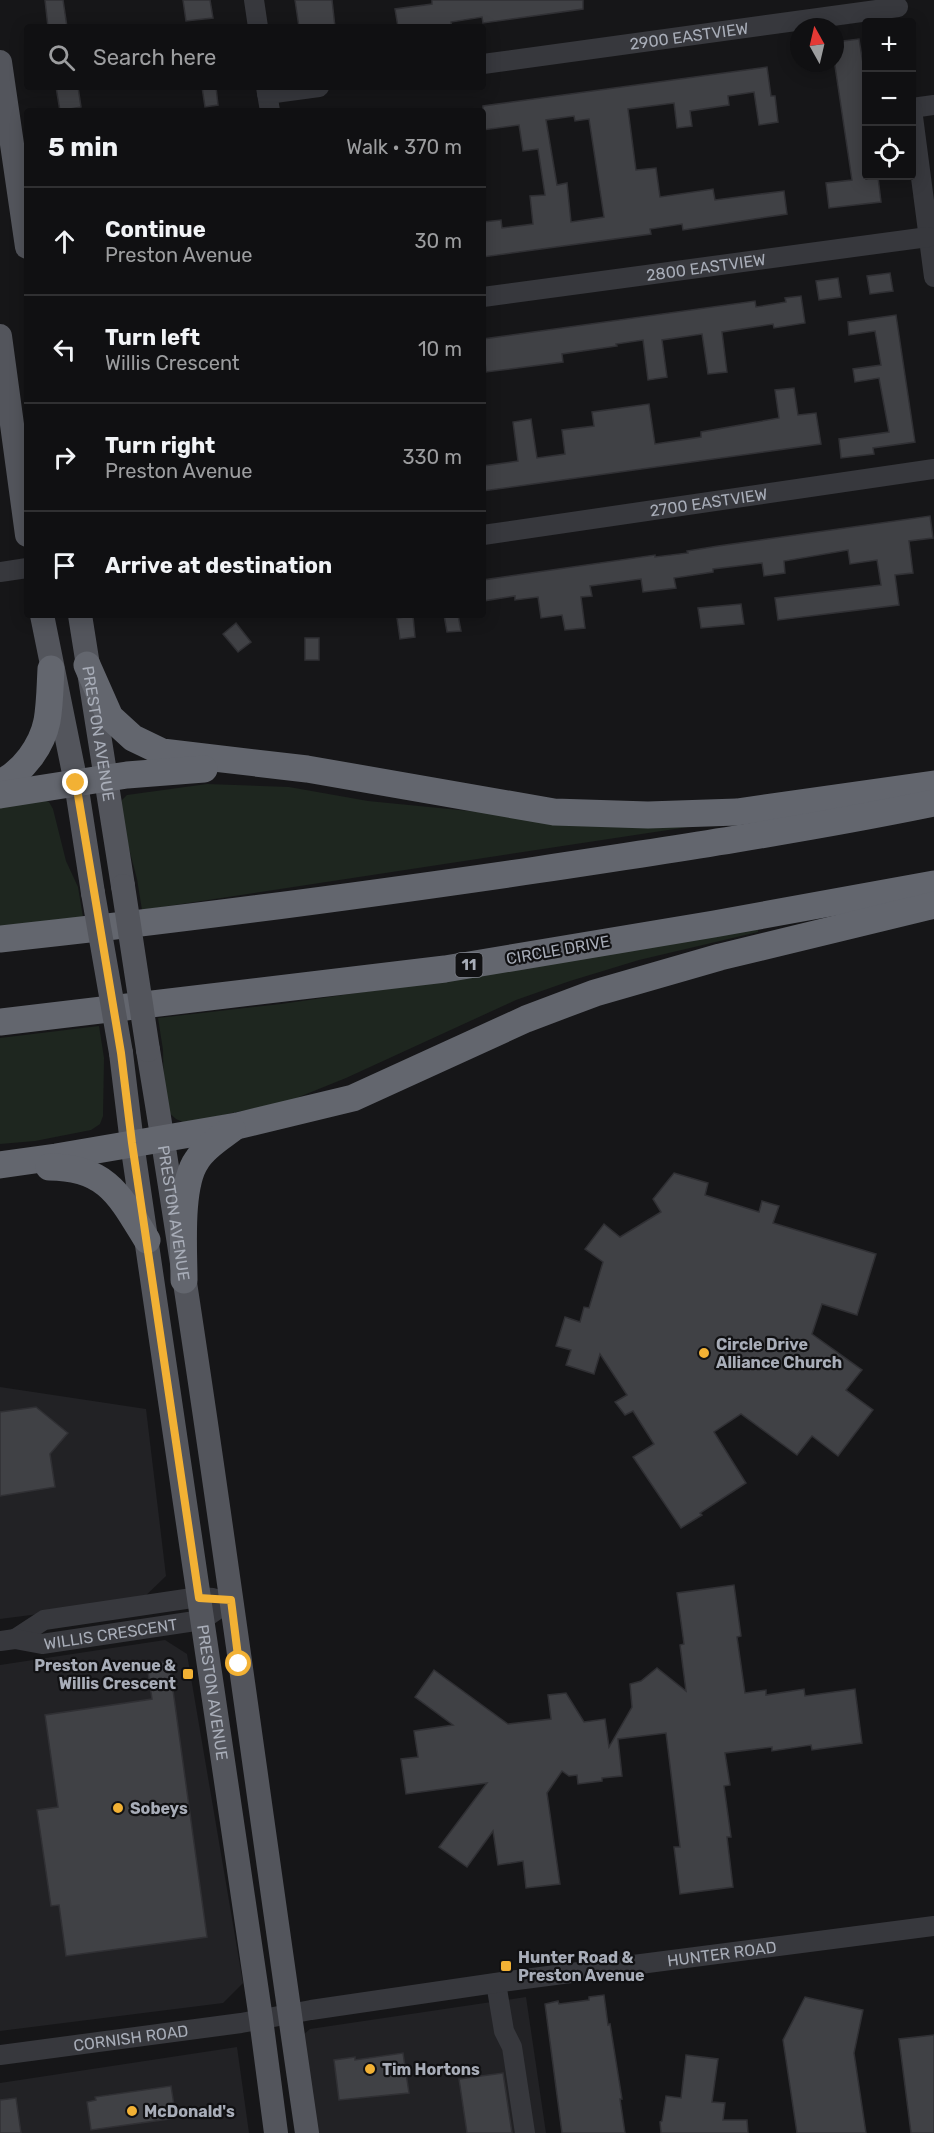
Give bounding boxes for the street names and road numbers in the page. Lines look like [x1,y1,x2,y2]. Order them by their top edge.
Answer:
street label: 2900 EASTVIEW [628,18,750,53]
street label: 2800 EASTVIEW [645,249,767,284]
street label: 2700 EASTVIEW [649,484,769,520]
street label: PRESTON AVENUE [79,664,119,803]
street label: CIRCLE DRIVE [505,932,611,968]
road number: 11 [456,953,482,977]
street label: PRESTON AVENUE [154,1144,194,1282]
street label: WILLIS CRESCENT [42,1614,179,1653]
street label: PRESTON AVENUE [194,1623,232,1762]
street label: HUNTER ROAD [666,1937,778,1970]
street label: CORNISH ROAD [72,2021,189,2055]

